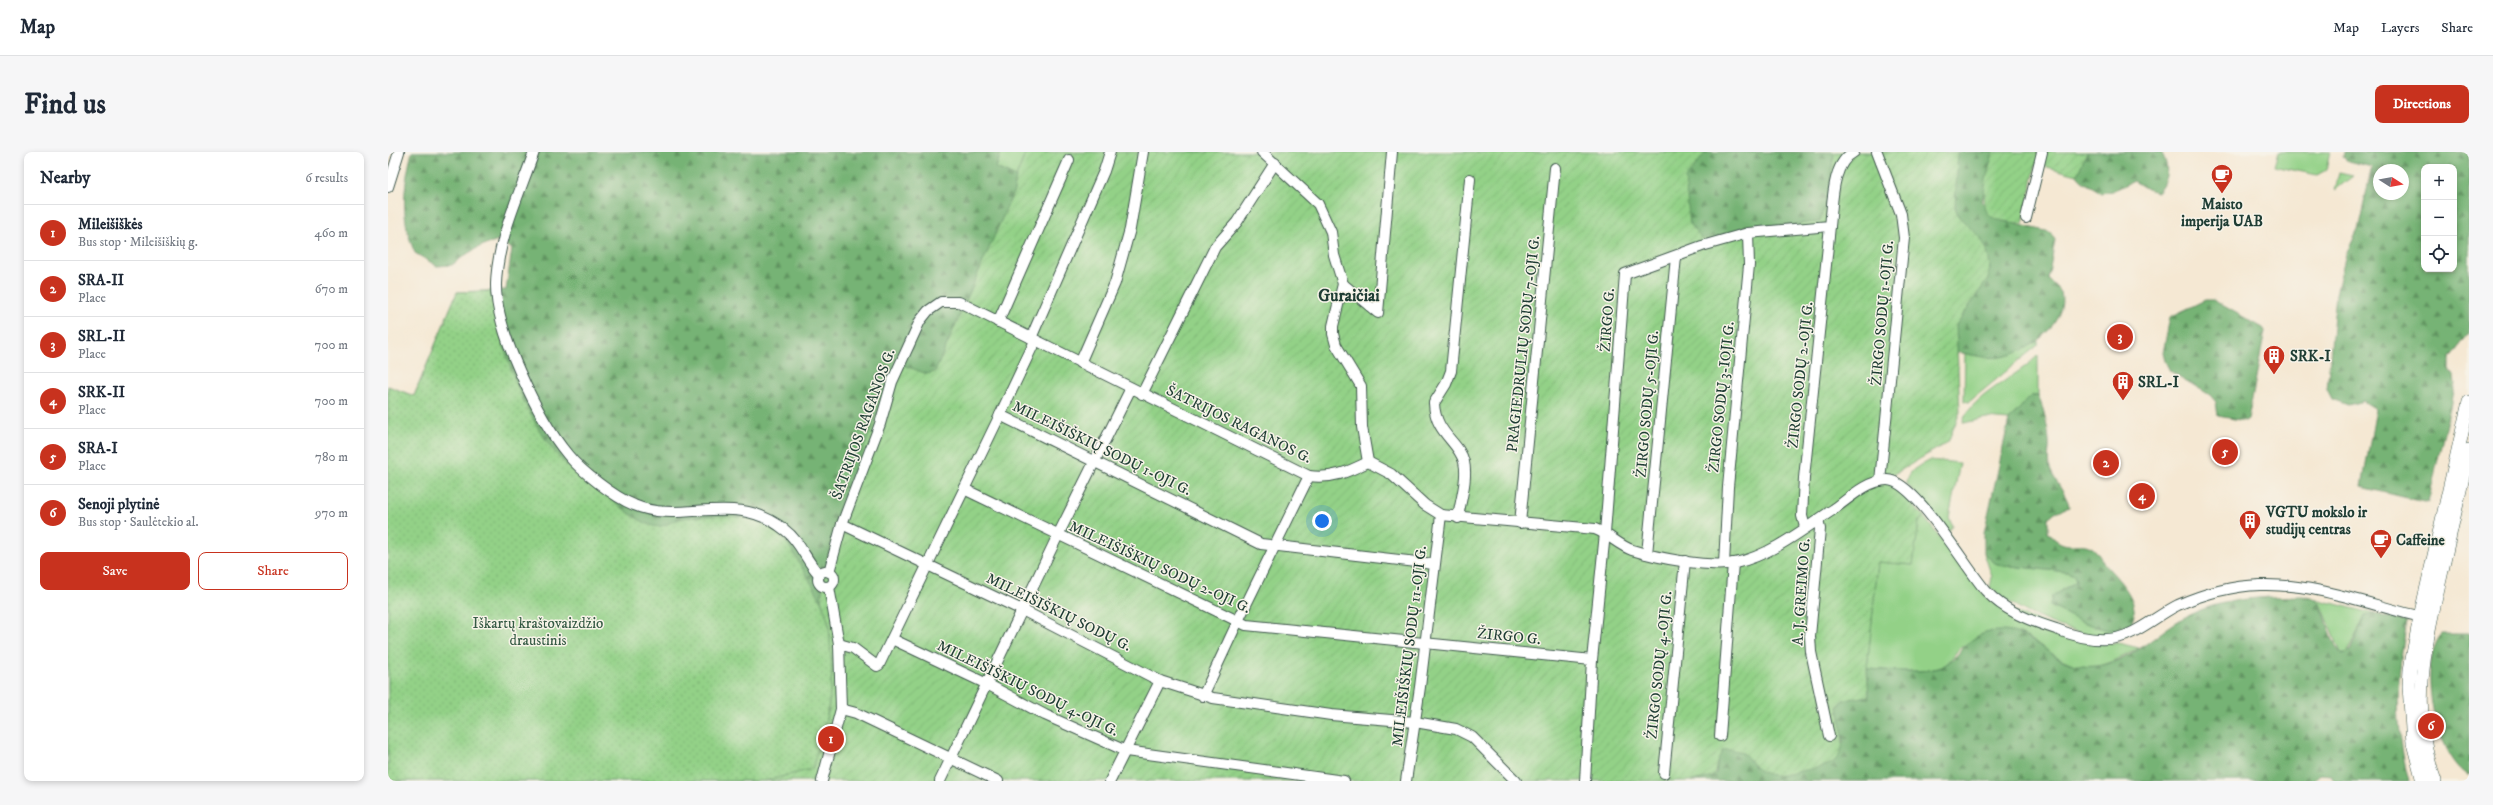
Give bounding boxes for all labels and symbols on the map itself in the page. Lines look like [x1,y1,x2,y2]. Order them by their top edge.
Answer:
cafe icon: Maisto imperija UAB [2209,162,2235,195]
north arrow [2373,164,2409,200]
place label: Maisto imperija UAB [2181,195,2263,231]
street label: PRAGIEDRULIŲ SODŲ 7-OJI G. [1503,235,1544,453]
street label: ŽIRGO SODŲ 1-OJI G. [1867,240,1898,386]
district label: Guraičiai [1318,285,1380,307]
street label: ŽIRGO G. [1596,287,1619,353]
street label: ŽIRGO SODŲ 2-OJI G. [1783,301,1818,449]
street label: ŽIRGO SODŲ 3-IOJI G. [1704,321,1739,473]
pin: 3 [2107,322,2133,352]
street label: ŽIRGO SODŲ 5-OJI G. [1632,330,1663,478]
building icon: SRK-I [2261,343,2287,376]
street label: ŠATRIJOS RAGANOS G. [826,346,900,502]
place label: SRK-I [2290,347,2331,366]
building icon: SRL-I [2110,369,2136,402]
place label: SRL-I [2138,373,2179,392]
street label: ŠATRIJOS RAGANOS G. [1163,380,1315,468]
street label: MILEIŠIŠKIŲ SODŲ 1-OJI G. [1009,396,1195,500]
pin: 5 [2212,437,2238,467]
pin: 2 [2093,448,2119,478]
pin: 4 [2129,481,2155,511]
place label: VGTU mokslo ir studijų centras [2265,503,2368,539]
building icon: VGTU mokslo ir studijų centras [2237,508,2263,541]
your location [1312,511,1332,531]
street label: MILEIŠIŠKIŲ SODŲ 2-OJI G. [1066,516,1254,618]
cafe icon: Caffeine [2368,527,2394,560]
place label: Caffeine [2396,531,2446,550]
street label: A. J. GREIMO G. [1788,538,1815,646]
street label: MILEIŠIŠKIŲ SODŲ 11-OJI G. [1387,544,1431,748]
street label: MILEIŠIŠKIŲ SODŲ G. [983,568,1135,656]
street label: ŽIRGO SODŲ 4-OJI G. [1642,590,1677,740]
park label: Iškartų kraštovaizdžio draustinis [473,614,603,650]
street label: ŽIRGO G. [1476,624,1542,649]
street label: MILEIŠIŠKIŲ SODŲ 4-OJI G. [934,635,1122,741]
pin: 6 [2418,711,2444,741]
pin: 1 [818,724,844,754]

